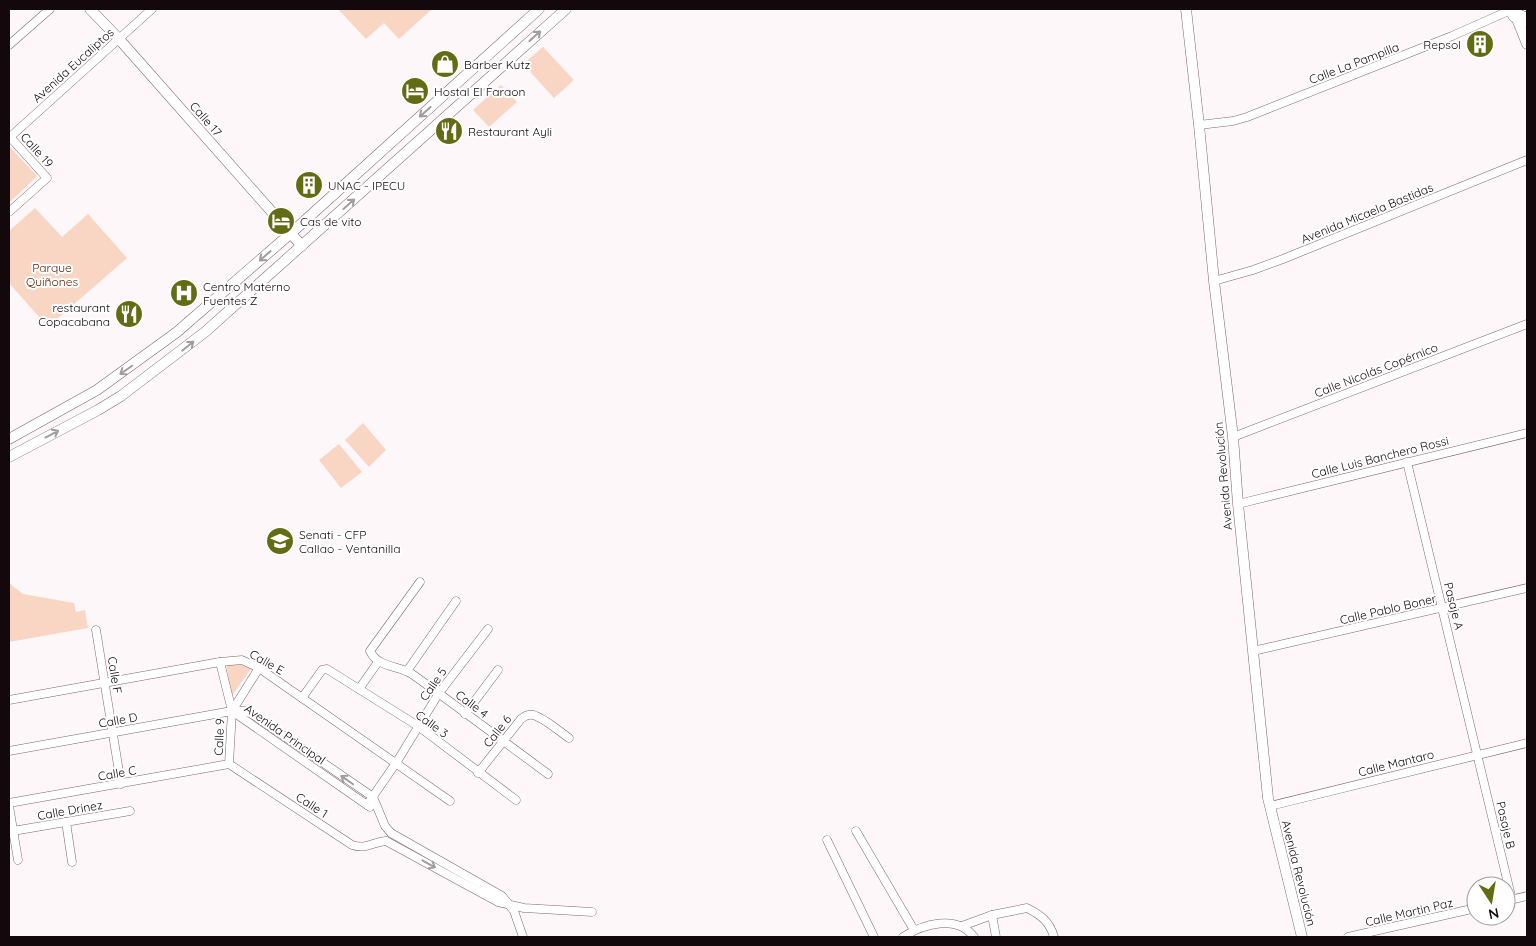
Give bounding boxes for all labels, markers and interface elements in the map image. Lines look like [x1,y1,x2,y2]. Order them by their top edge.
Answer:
street label: Avenida Eucaliptos [29,24,117,105]
building icon: Repsol [1465,29,1495,59]
one-way arrow [528,31,541,42]
place label: Repsol [1423,37,1461,52]
street label: Calle La Pampilla [1307,39,1401,87]
shop icon: Barber Kutz [430,49,460,79]
place label: Barber Kutz [464,57,531,72]
hotel icon: Hostal El Faraon [400,76,430,106]
place label: Hostal El Faraon [434,84,526,99]
street label: Calle 17 [187,99,225,139]
one-way arrow [419,106,432,118]
restaurant icon: Restaurant Ayli [434,116,464,146]
place label: Restaurant Ayli [468,124,552,139]
street label: Calle 19 [17,129,57,171]
building icon: UNAC - IPECU [294,170,324,200]
place label: UNAC - IPECU [328,178,405,193]
street label: Avenida Micaela Bastidas [1299,179,1436,246]
one-way arrow [343,198,356,210]
hotel icon: Cas de vito [266,206,296,236]
place label: Cas de vito [300,214,362,229]
one-way arrow [259,250,272,261]
park label: Parque Quiñones [26,260,78,289]
hospital icon: Centro Materno Fuentes Z [169,278,199,308]
place label: Centro Materno Fuentes Z [203,279,290,308]
restaurant icon: restaurant Copacabana [114,299,144,329]
place label: restaurant Copacabana [38,300,110,329]
one-way arrow [181,340,194,351]
street label: Calle Nicolás Copérnico [1312,340,1440,400]
one-way arrow [119,365,133,375]
street label: Avenida Revolución [1211,421,1235,531]
one-way arrow [44,429,59,439]
street label: Calle Luis Banchero Rossi [1310,433,1450,481]
school or university icon: Senati - CFP Callao - Ventanilla [265,526,295,556]
place label: Senati - CFP Callao - Ventanilla [299,527,400,556]
street label: Pasaje A [1441,581,1467,632]
street label: Calle Pablo Boner [1338,591,1438,627]
street label: Calle E [247,646,287,678]
street label: Calle F [105,655,125,695]
street label: Calle 5 [416,664,450,704]
street label: Calle 4 [453,687,491,721]
street label: Avenida Principal [242,701,328,767]
street label: Calle 3 [413,707,451,741]
street label: Calle D [97,709,139,731]
street label: Calle 6 [480,711,515,750]
street label: Calle 9 [211,718,227,756]
street label: Calle Mantaro [1357,746,1435,780]
street label: Calle C [97,762,137,784]
one-way arrow [340,775,354,785]
street label: Calle 1 [293,789,331,821]
street label: Calle Drinez [36,797,104,823]
street label: Pasaje B [1493,800,1519,850]
street label: Avenida Revolución [1279,819,1319,927]
one-way arrow [421,860,436,869]
north arrow [1466,876,1516,926]
street label: Calle Martin Paz [1364,895,1454,929]
text: N [1487,904,1501,924]

